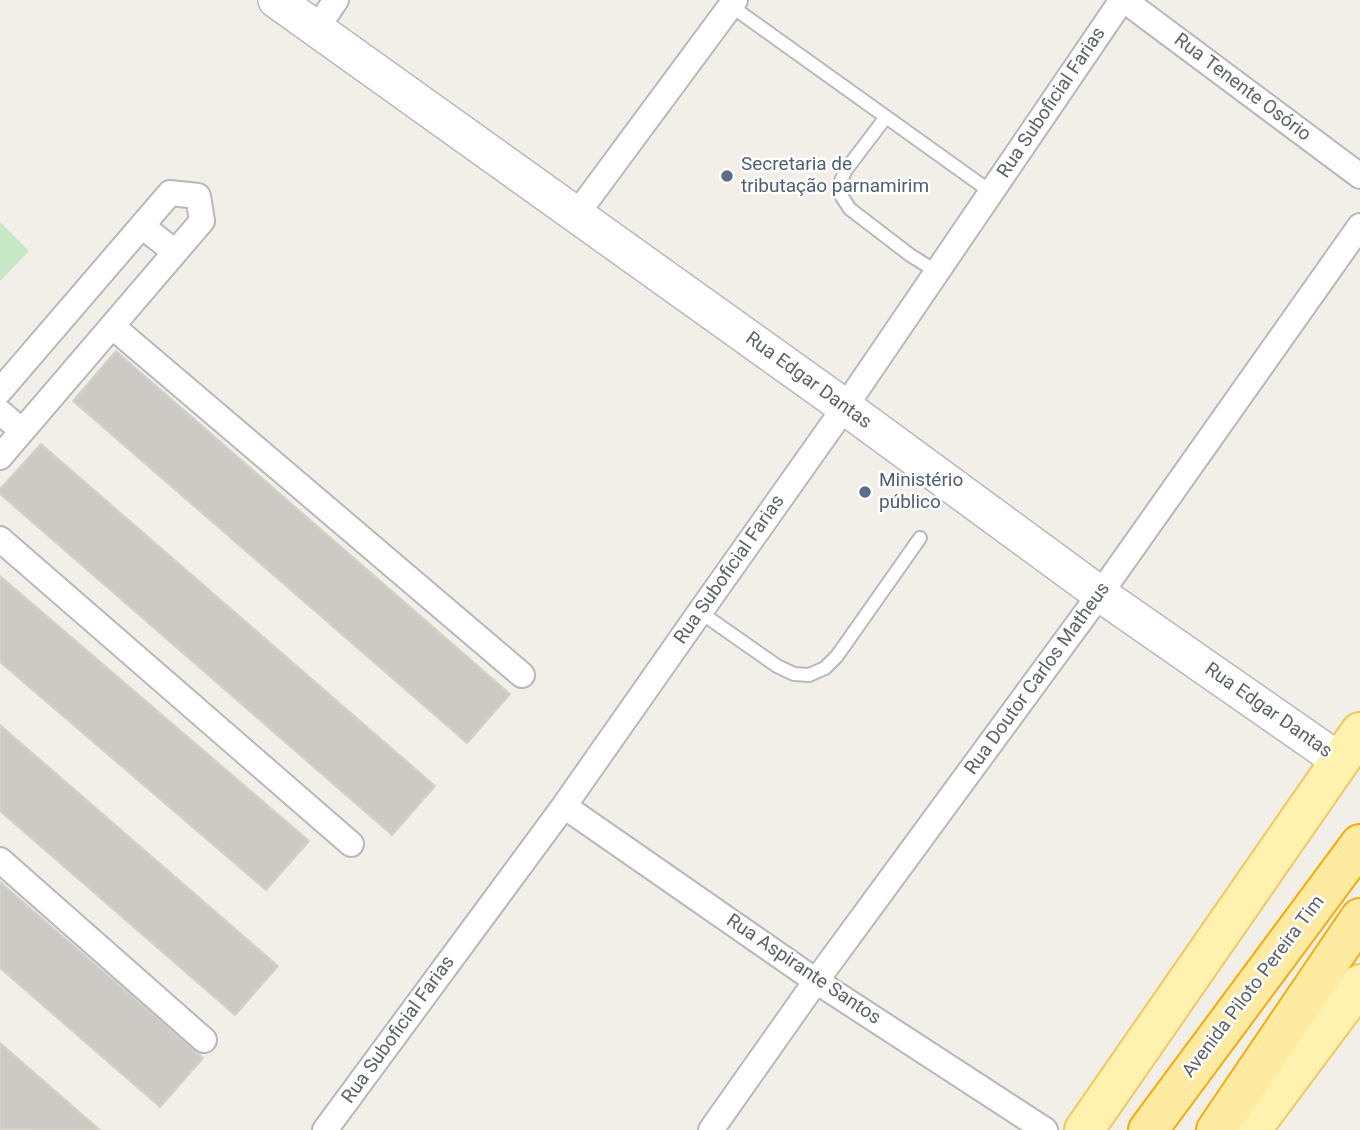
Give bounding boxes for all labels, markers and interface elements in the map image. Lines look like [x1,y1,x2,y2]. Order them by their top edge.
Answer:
street label: Rua Suboficial Farias [993,23,1111,183]
street label: Rua Tenente Osório [1169,29,1315,147]
place label: Secretaria de tributação parnamirim [741,154,929,198]
marker: Secretaria de tributação parnamirim [719,168,735,184]
street label: Rua Edgar Dantas [740,328,876,434]
place label: Ministério público [879,470,963,514]
marker: Ministério público [857,484,873,500]
street label: Rua Suboficial Farias [670,491,790,649]
street label: Rua Doutor Carlos Matheus [961,578,1115,780]
street label: Rua Edgar Dantas [1200,659,1336,763]
street label: Avenida Piloto Pereira Tim [1178,891,1330,1083]
street label: Rua Aspirante Santos [721,910,885,1030]
street label: Rua Suboficial Farias [338,952,460,1108]

